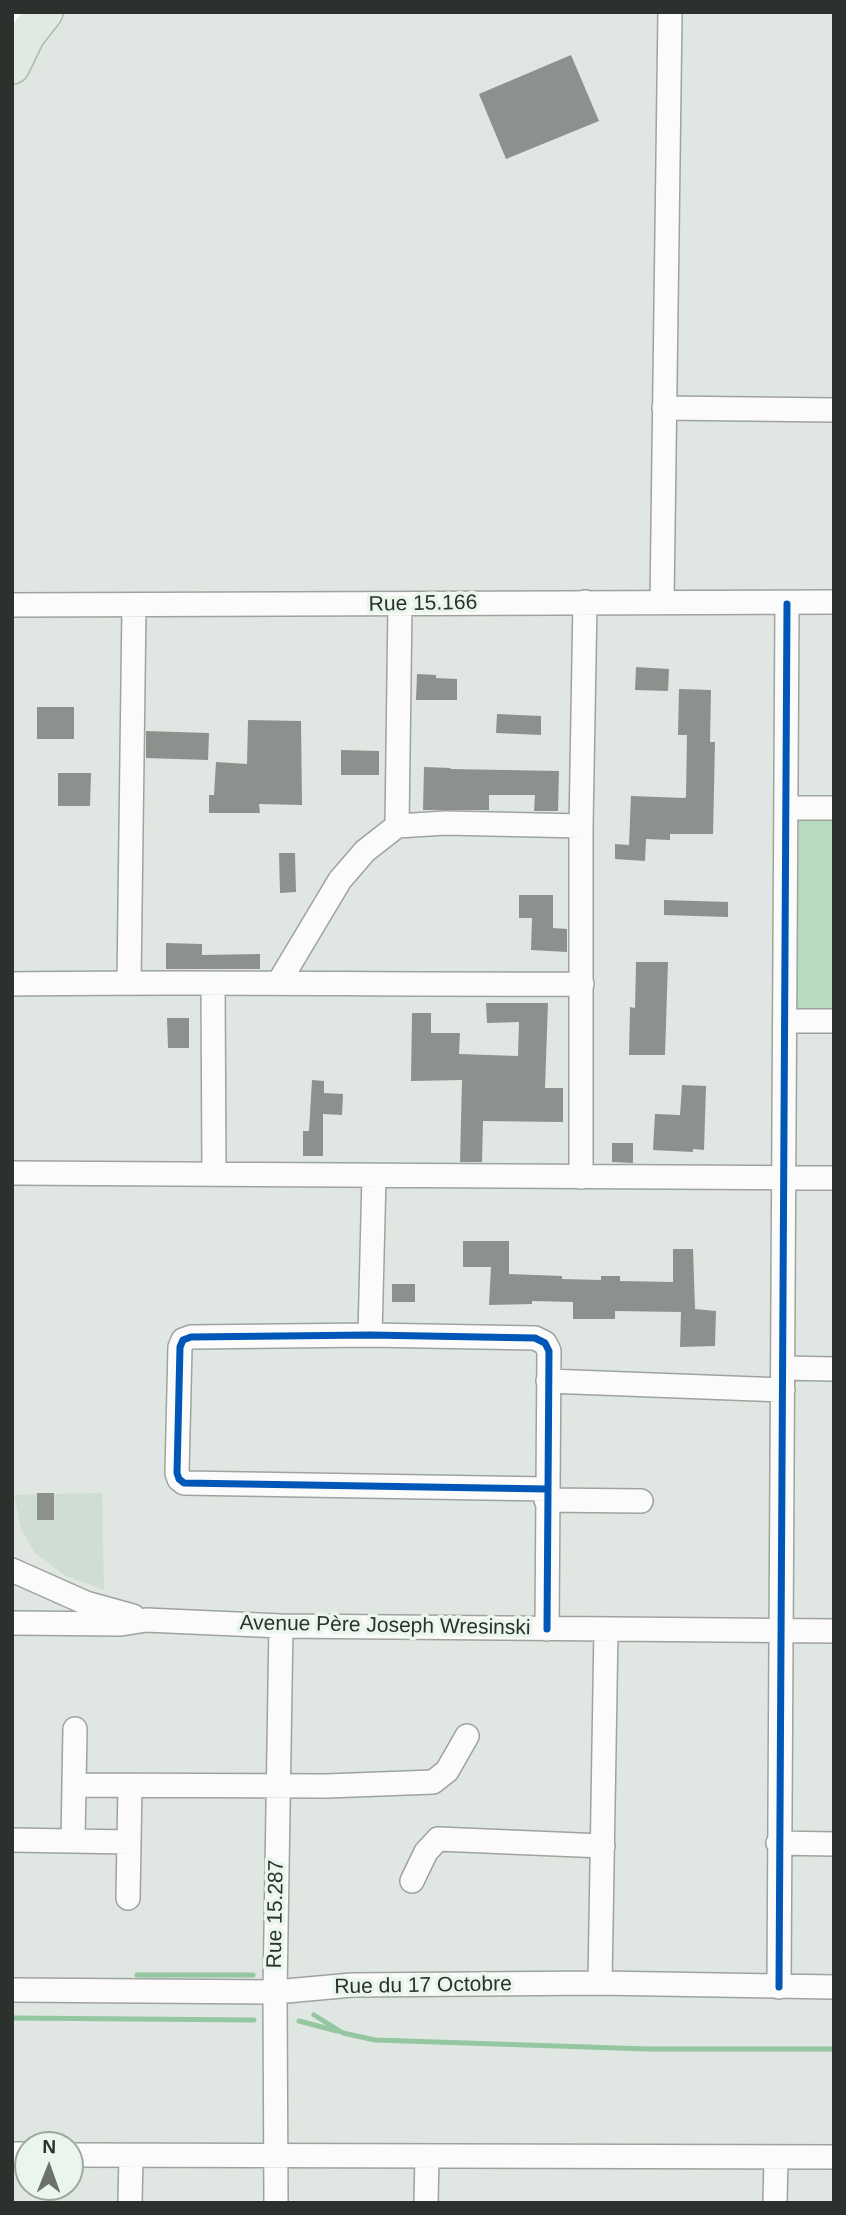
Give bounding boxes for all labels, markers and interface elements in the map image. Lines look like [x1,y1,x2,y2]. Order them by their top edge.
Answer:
street label: Rue 15.166 [368,590,478,618]
street label: Avenue Père Joseph Wresinski [239,1611,531,1641]
street label: Rue 15.287 [262,1859,290,1969]
street label: Rue du 17 Octobre [334,1972,512,2000]
north arrow [14,2131,84,2201]
text: N [42,2136,56,2157]

